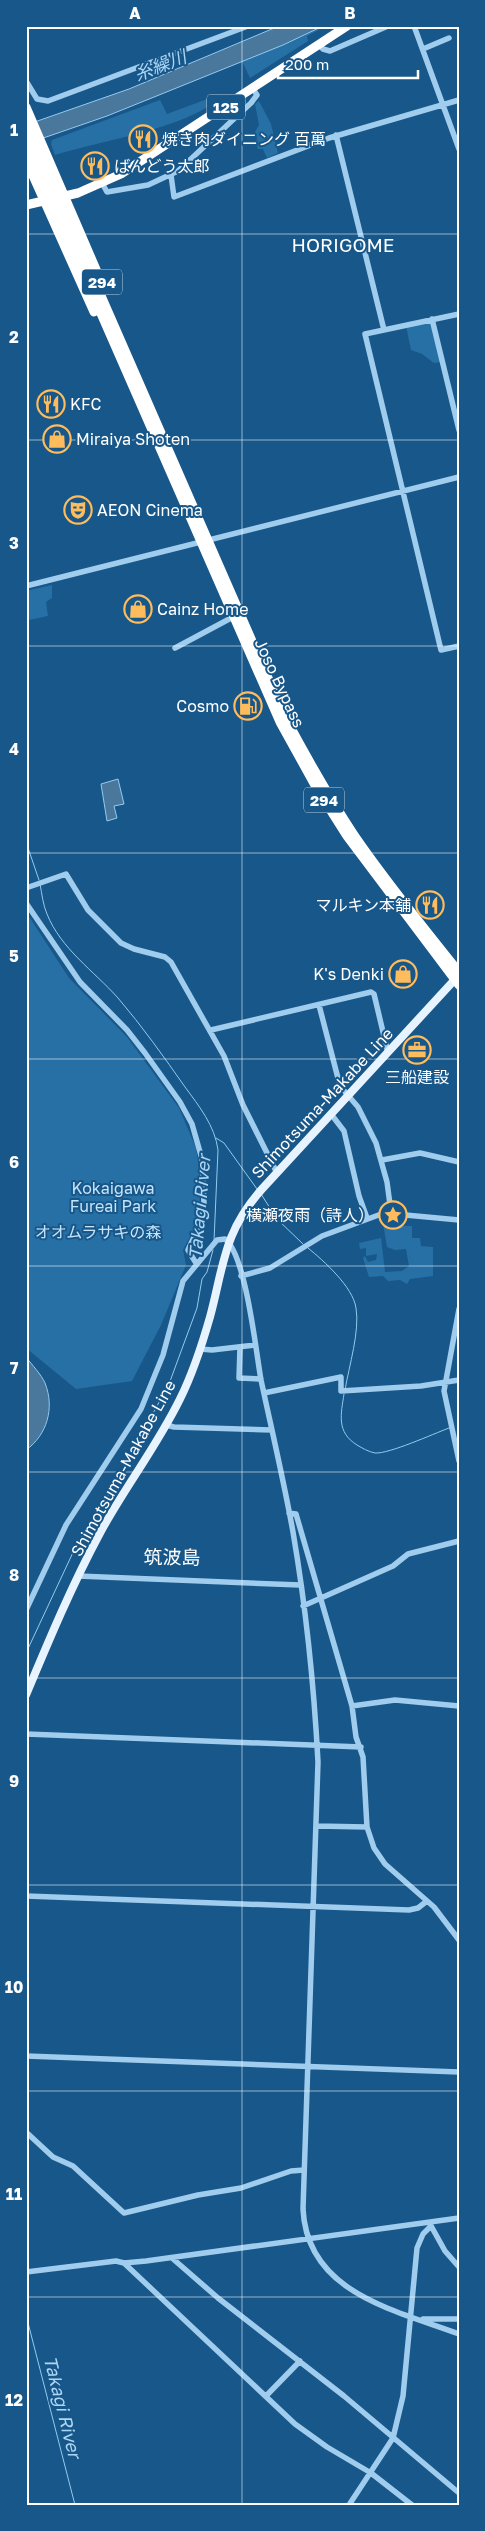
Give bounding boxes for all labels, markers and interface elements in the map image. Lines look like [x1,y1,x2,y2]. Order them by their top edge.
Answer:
text: A [129,3,141,23]
text: B [344,3,356,23]
water label: 糸繰川 [131,44,191,85]
scale bar [278,48,418,80]
text: 200 m [285,55,329,73]
road number: 125 [207,94,245,120]
text: 1 [10,120,18,140]
restaurant icon: 焼き肉ダイニング 百萬 [128,124,158,154]
place label: 焼き肉ダイニング 百萬 [162,129,326,149]
restaurant icon: ばんどう太郎 [80,151,110,181]
place label: ばんどう太郎 [114,156,210,176]
district label: HORIGOME [292,233,394,256]
road number: 294 [82,270,122,294]
text: 2 [9,327,19,347]
restaurant icon: KFC [36,389,66,419]
place label: KFC [70,394,101,414]
shop icon: Miraiya Shoten [42,424,72,454]
place label: Miraiya Shoten [76,429,190,449]
theatre icon: AEON Cinema [63,495,93,525]
place label: AEON Cinema [97,500,203,520]
text: 3 [9,533,19,553]
shop icon: Cainz Home [123,594,153,624]
place label: Cainz Home [157,599,248,619]
street label: Joso Bypass [251,635,309,731]
fuel station icon: Cosmo [233,691,263,721]
place label: Cosmo [176,696,229,716]
text: 4 [9,739,19,759]
road number: 294 [304,788,344,812]
restaurant icon: マルキン本舗 [415,890,445,920]
place label: マルキン本舗 [315,895,411,915]
text: 5 [9,946,19,966]
shop icon: K's Denki [388,959,418,989]
place label: K's Denki [313,964,384,984]
street label: Shimotsuma-Makabe Line [247,1024,397,1182]
office icon: 三船建設 [402,1035,432,1065]
place label: 三船建設 [385,1067,449,1087]
water label: Takagi River [183,1151,215,1260]
text: 6 [9,1152,19,1172]
park label: Kokaigawa Fureai Park [70,1178,156,1216]
place icon: 横瀬夜雨（詩人） [378,1200,408,1230]
place label: 横瀬夜雨（詩人） [246,1205,374,1225]
park label: オオムラサキの森 [35,1222,161,1242]
text: 7 [10,1358,19,1378]
street label: Shimotsuma-Makabe Line [66,1376,180,1560]
district label: 筑波島 [143,1545,201,1568]
text: 8 [9,1565,19,1585]
text: 9 [9,1771,19,1791]
text: 10 [5,1977,23,1997]
text: 11 [6,2184,22,2204]
water label: Takagi River [40,2354,87,2463]
text: 12 [5,2390,23,2410]

